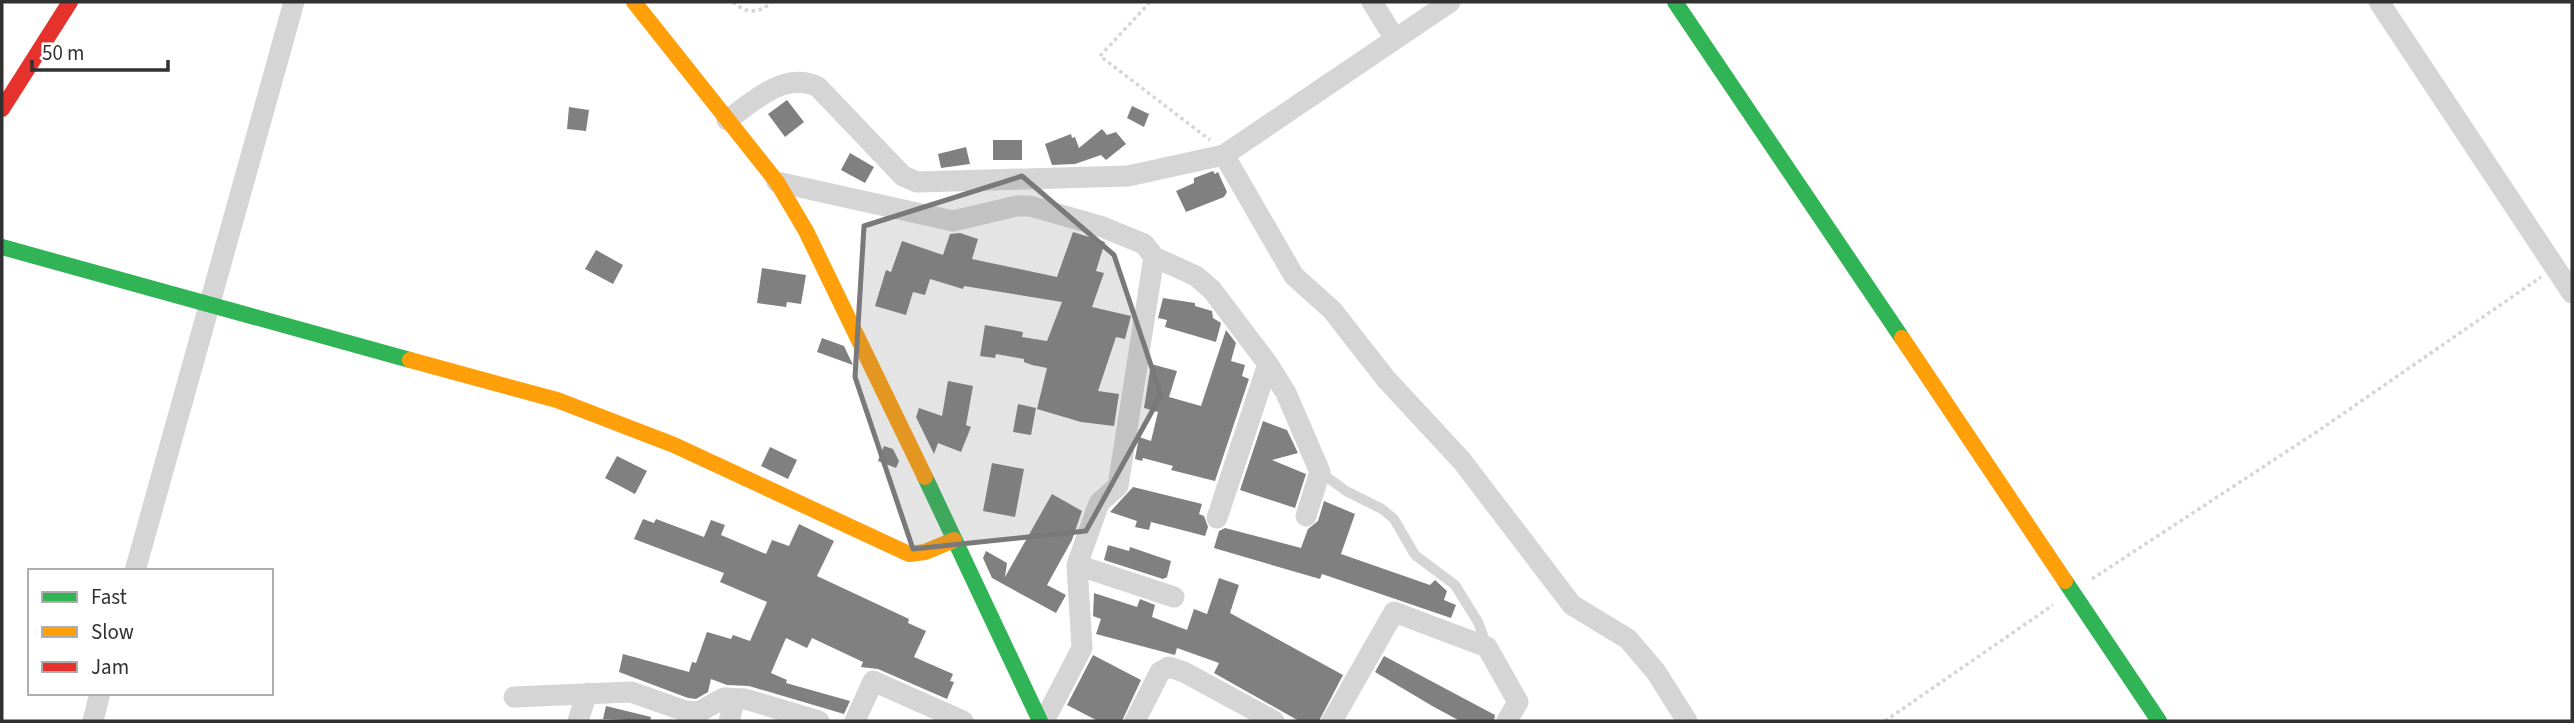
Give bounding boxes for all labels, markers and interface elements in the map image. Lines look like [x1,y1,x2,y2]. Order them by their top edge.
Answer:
scale bar [32,28,168,72]
text: 50 m [42,38,84,68]
legend [28,569,273,695]
text: Fast [91,582,127,612]
text: Slow [91,617,134,647]
text: Jam [91,652,129,682]

